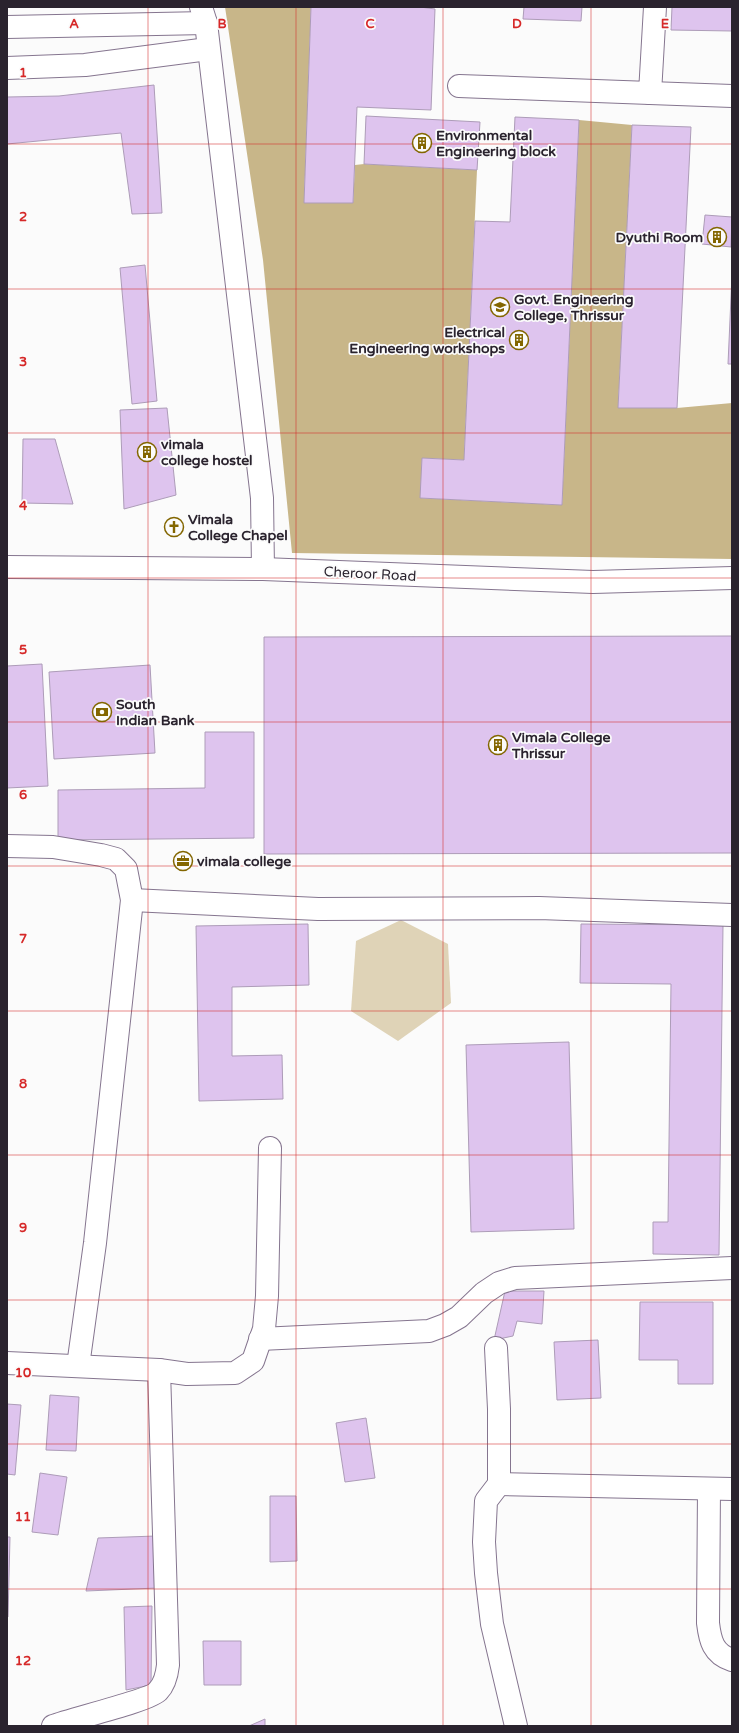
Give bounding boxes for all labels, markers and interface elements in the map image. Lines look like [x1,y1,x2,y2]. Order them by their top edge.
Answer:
text: A [69,16,79,32]
text: B [217,16,227,32]
text: C [365,16,375,32]
text: D [512,16,522,32]
text: E [661,16,669,32]
text: 1 [19,65,27,81]
place label: Environmental Engineering block [436,127,556,160]
building icon: Environmental Engineering block [411,132,433,154]
text: 2 [19,209,27,225]
building icon: Dyuthi Room [706,226,728,248]
place label: Dyuthi Room [616,229,703,246]
place label: Govt. Engineering College, Thrissur [514,291,634,324]
school or university icon: Govt. Engineering College, Thrissur [489,296,511,318]
place label: Electrical Engineering workshops [349,324,505,357]
building icon: Electrical Engineering workshops [508,329,530,351]
text: 3 [19,354,27,370]
place label: vimala college hostel [161,436,253,469]
building icon: vimala college hostel [136,441,158,463]
text: 4 [19,498,28,514]
place label: Vimala College Chapel [188,511,288,544]
church icon: Vimala College Chapel [163,516,185,538]
street label: Cheroor Road [323,563,417,585]
text: 5 [19,642,27,658]
place label: South Indian Bank [116,696,195,729]
bank icon: South Indian Bank [91,701,113,723]
place label: Vimala College Thrissur [511,729,611,762]
building icon: Vimala College Thrissur [487,734,509,756]
text: 6 [19,787,27,803]
office icon: vimala college [172,850,194,872]
place label: vimala college [197,853,291,870]
text: 7 [19,931,27,947]
text: 8 [19,1076,27,1092]
text: 9 [19,1220,27,1236]
text: 10 [15,1365,31,1381]
text: 11 [15,1509,31,1525]
text: 12 [15,1653,31,1669]

